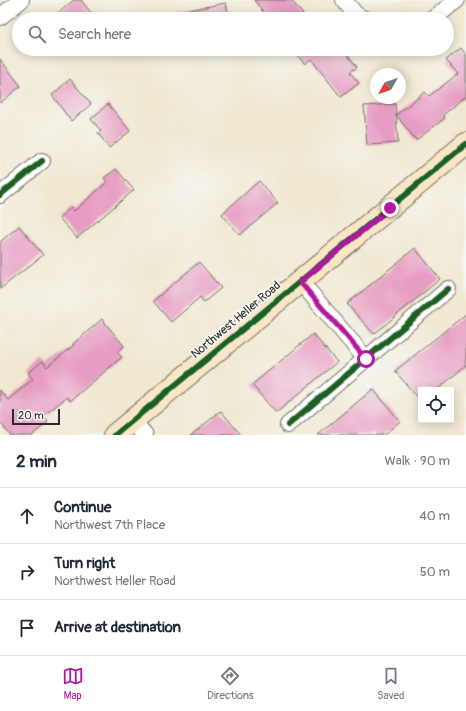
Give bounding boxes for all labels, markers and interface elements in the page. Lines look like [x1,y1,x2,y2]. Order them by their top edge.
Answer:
search box [12,12,454,56]
icon: search [26,23,48,45]
text: Search here [58,25,131,44]
north arrow [370,68,406,104]
route end [381,199,399,217]
street label: Northwest Heller Road [188,278,284,362]
route start [357,350,375,368]
map controls [418,387,454,423]
button: locate [418,387,454,423]
scale bar [12,407,60,426]
text: 20 m [18,409,44,422]
text: 2 min [16,451,57,472]
text: Walk · 90 m [385,453,450,469]
text: Continue [54,498,112,517]
icon: ahead [16,505,38,527]
text: 40 m [419,508,450,524]
text: Northwest 7th Place [54,517,165,533]
text: Turn right [54,554,115,573]
icon: right [16,561,38,583]
text: 50 m [420,564,450,580]
text: Northwest Heller Road [54,573,176,589]
icon: arrive [16,617,38,639]
text: Arrive at destination [54,618,181,637]
tab: Map [62,665,84,702]
tab: Directions [207,665,254,702]
tab: Saved [377,665,404,702]

